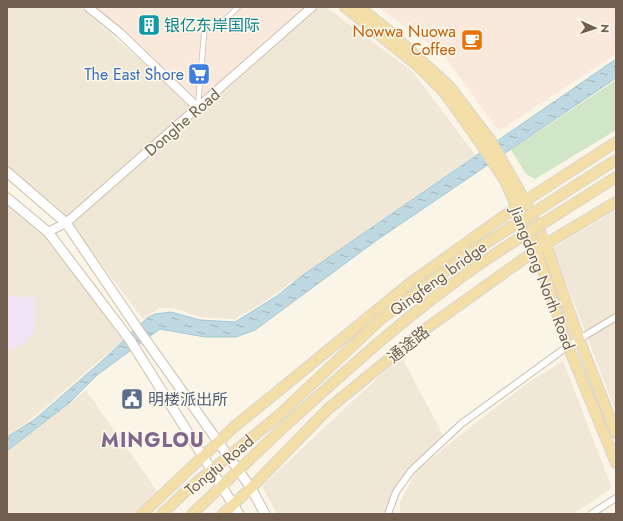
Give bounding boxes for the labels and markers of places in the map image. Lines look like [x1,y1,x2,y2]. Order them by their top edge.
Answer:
building icon: 银亿东岸国际 [136,12,162,38]
place label: 银亿东岸国际 [164,14,260,37]
place label: Nowwa Nuowa Coffee [352,20,456,61]
cafe icon: Nowwa Nuowa Coffee [459,27,485,53]
supermarket icon: The East Shore [186,61,212,87]
place label: The East Shore [84,63,184,86]
public building icon: 明楼派出所 [119,386,145,412]
place label: 明楼派出所 [148,388,228,411]

